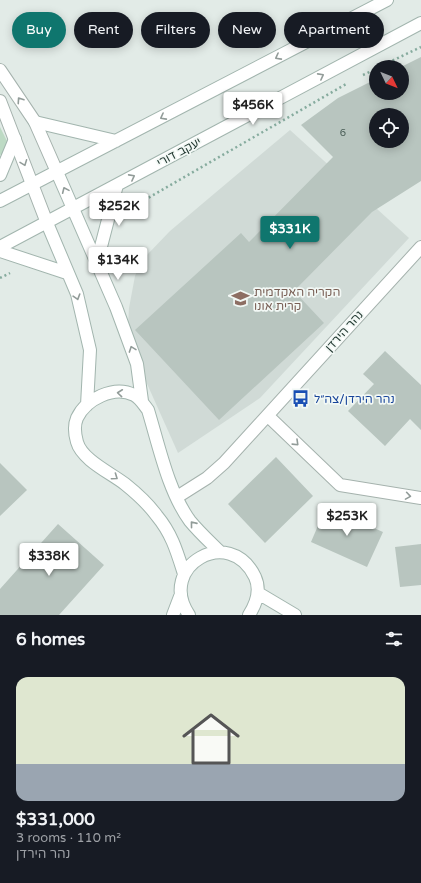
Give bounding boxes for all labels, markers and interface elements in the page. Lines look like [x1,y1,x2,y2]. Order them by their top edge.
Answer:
chip: Buy [12,12,66,48]
chip: Rent [74,12,133,48]
chip: Filters [141,12,210,48]
chip: New [218,12,276,48]
chip: Apartment [284,12,384,48]
one-way arrow [275,52,282,60]
north arrow [369,60,409,100]
map controls [369,60,409,148]
one-way arrow [317,74,324,81]
pin: $456K [225,92,281,126]
one-way arrow [17,97,25,104]
text: $456K [232,97,274,113]
button: locate [369,108,409,148]
one-way arrow [160,112,167,120]
house number: 6 [340,127,346,139]
street label: יעקב דורי [154,134,204,170]
one-way arrow [19,160,27,167]
one-way arrow [128,174,135,182]
one-way arrow [62,187,70,195]
pin: $252K [91,193,147,227]
text: $252K [98,198,140,214]
pin: $331K [262,216,318,250]
text: $331K [269,221,311,237]
pin: $134K [90,247,146,281]
text: $134K [97,252,139,268]
place label: הקריה האקדמית קרית אונו [254,285,340,313]
school or university icon: הקריה האקדמית קרית אונו [231,289,251,309]
one-way arrow [72,294,81,301]
street label: נהר הירדן [322,308,366,354]
one-way arrow [128,346,136,353]
one-way arrow [117,388,124,397]
bus stop icon: נהר הירדן/צה״ל [291,389,311,409]
place label: נהר הירדן/צה״ל [314,392,395,406]
one-way arrow [291,438,299,445]
one-way arrow [110,472,117,479]
one-way arrow [405,491,411,500]
pin: $253K [319,503,375,537]
text: $253K [326,508,368,524]
one-way arrow [191,521,198,529]
pin: $338K [21,543,77,577]
text: $338K [28,548,70,564]
icon: filters [383,628,405,650]
text: 6 homes [16,629,85,650]
icon: home [175,703,247,775]
text: $331,000 [16,809,95,830]
text: 3 rooms · 110 m² [16,830,121,846]
text: נהר הירדן [16,846,70,862]

